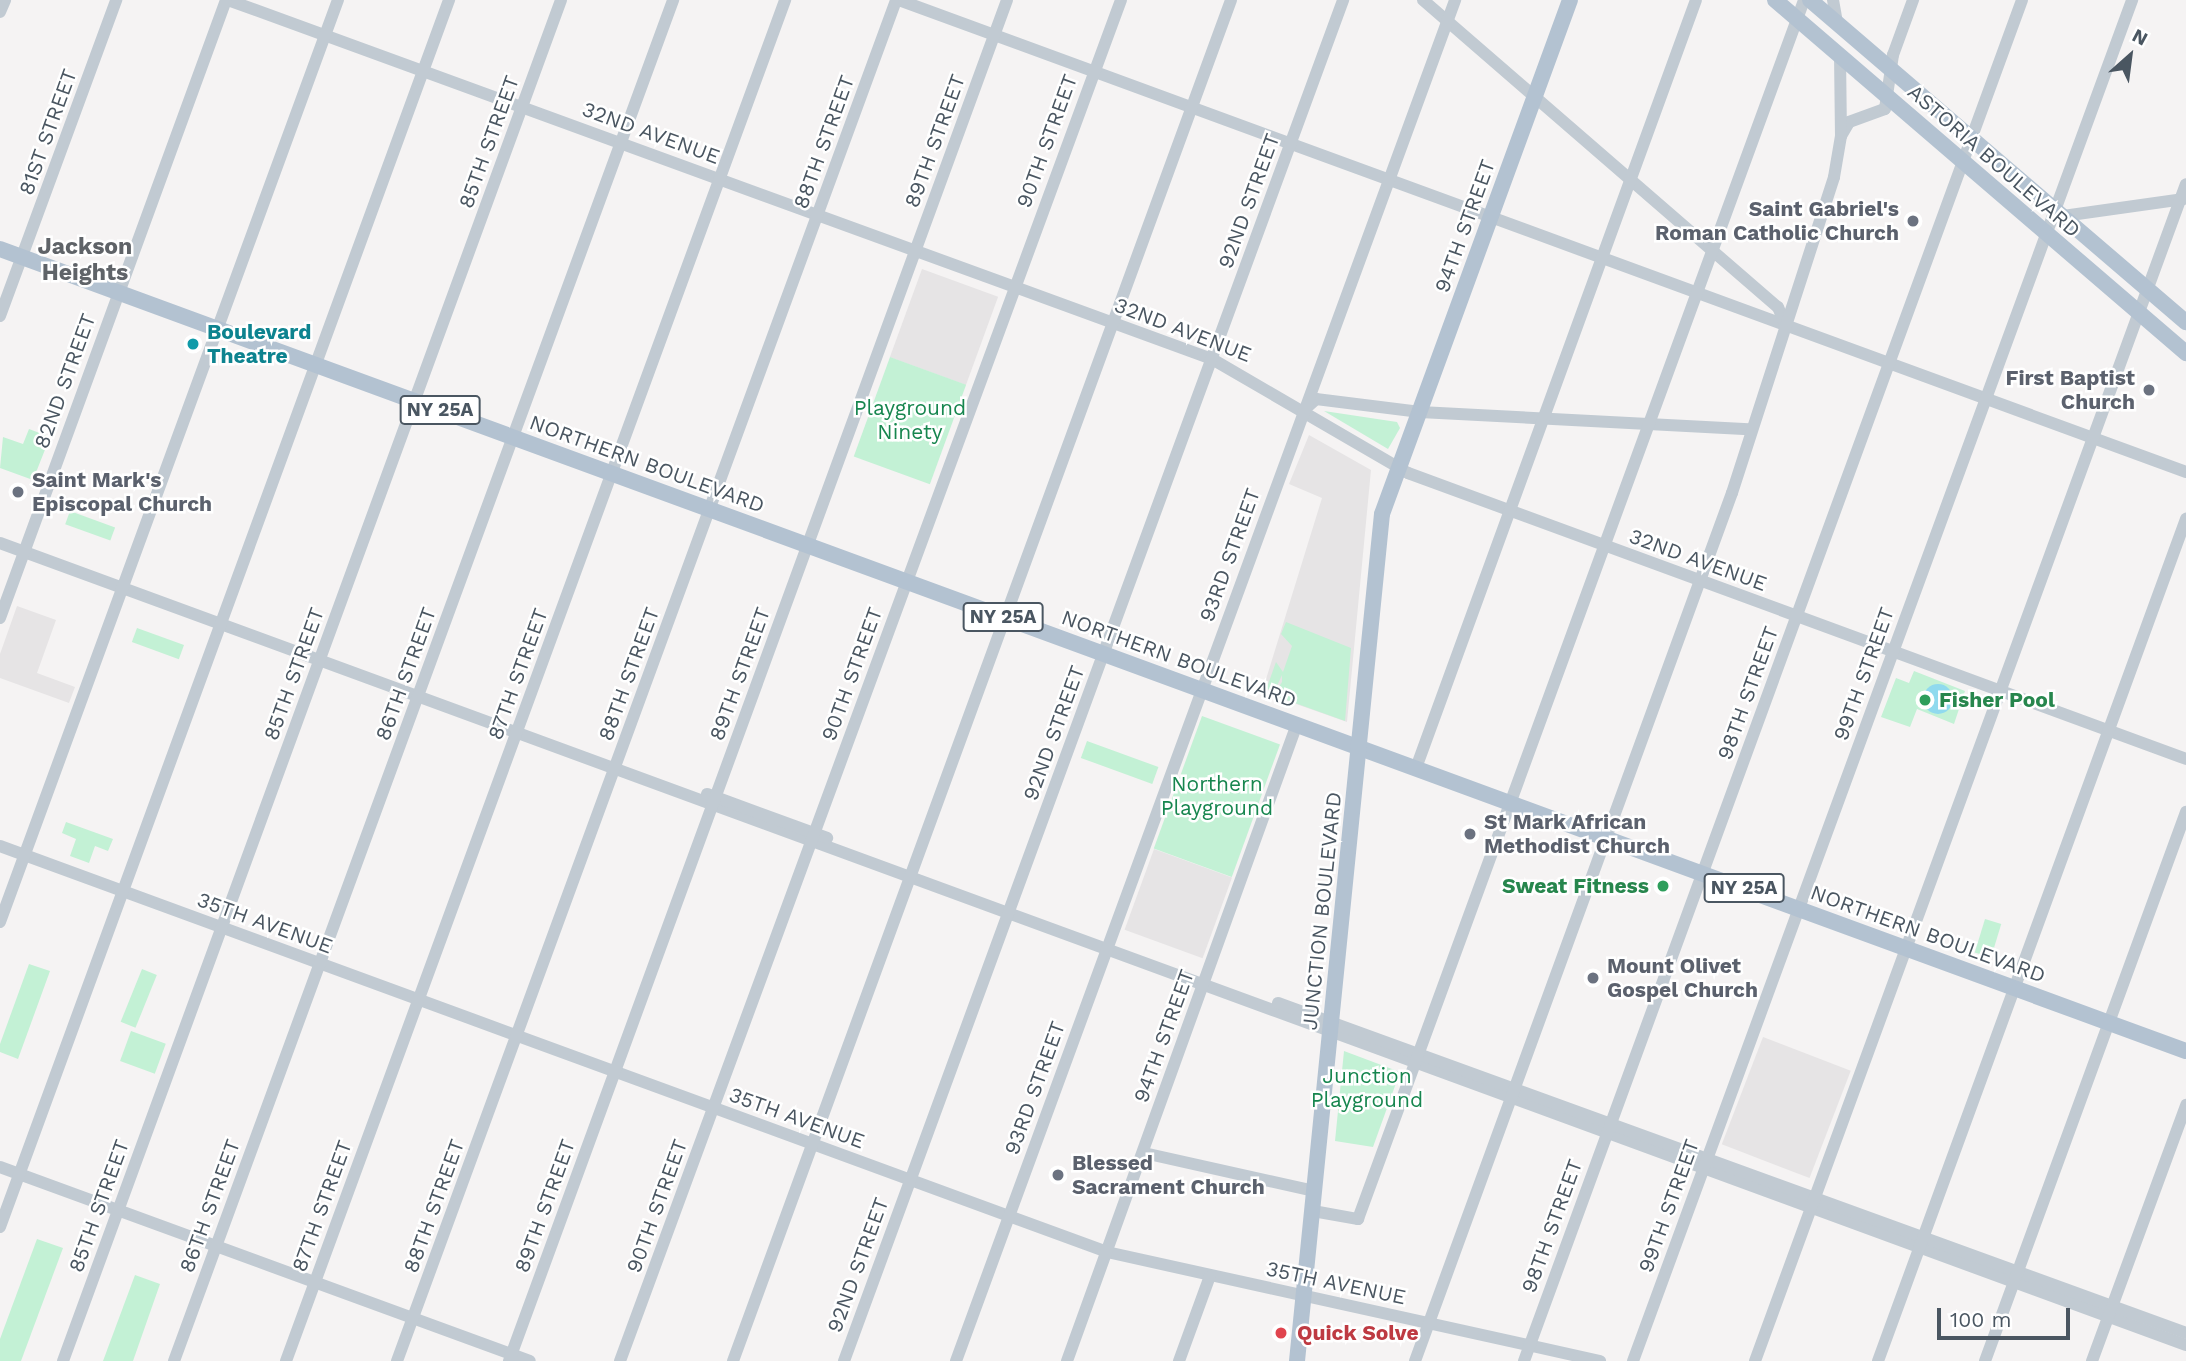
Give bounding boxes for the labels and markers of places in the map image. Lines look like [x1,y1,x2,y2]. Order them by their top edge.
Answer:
place label: Saint Gabriel's Roman Catholic Church [1655,196,1899,246]
marker: Saint Gabriel's Roman Catholic Church [1905,213,1921,229]
place label: Boulevard Theatre [207,319,311,369]
marker: Boulevard Theatre [185,336,201,352]
place label: First Baptist Church [2006,365,2135,415]
marker: First Baptist Church [2141,382,2157,398]
place label: Saint Mark's Episcopal Church [32,467,212,517]
marker: Saint Mark's Episcopal Church [10,484,26,500]
place label: Fisher Pool [1939,687,2055,713]
marker: Fisher Pool [1917,692,1933,708]
place label: St Mark African Methodist Church [1484,809,1670,859]
marker: St Mark African Methodist Church [1462,826,1478,842]
place label: Sweat Fitness [1502,873,1649,899]
marker: Sweat Fitness [1655,878,1671,894]
place label: Mount Olivet Gospel Church [1607,953,1758,1003]
marker: Mount Olivet Gospel Church [1585,970,1601,986]
place label: Blessed Sacrament Church [1072,1150,1265,1200]
marker: Blessed Sacrament Church [1050,1167,1066,1183]
place label: Quick Solve [1297,1320,1419,1346]
marker: Quick Solve [1271,1323,1291,1343]

